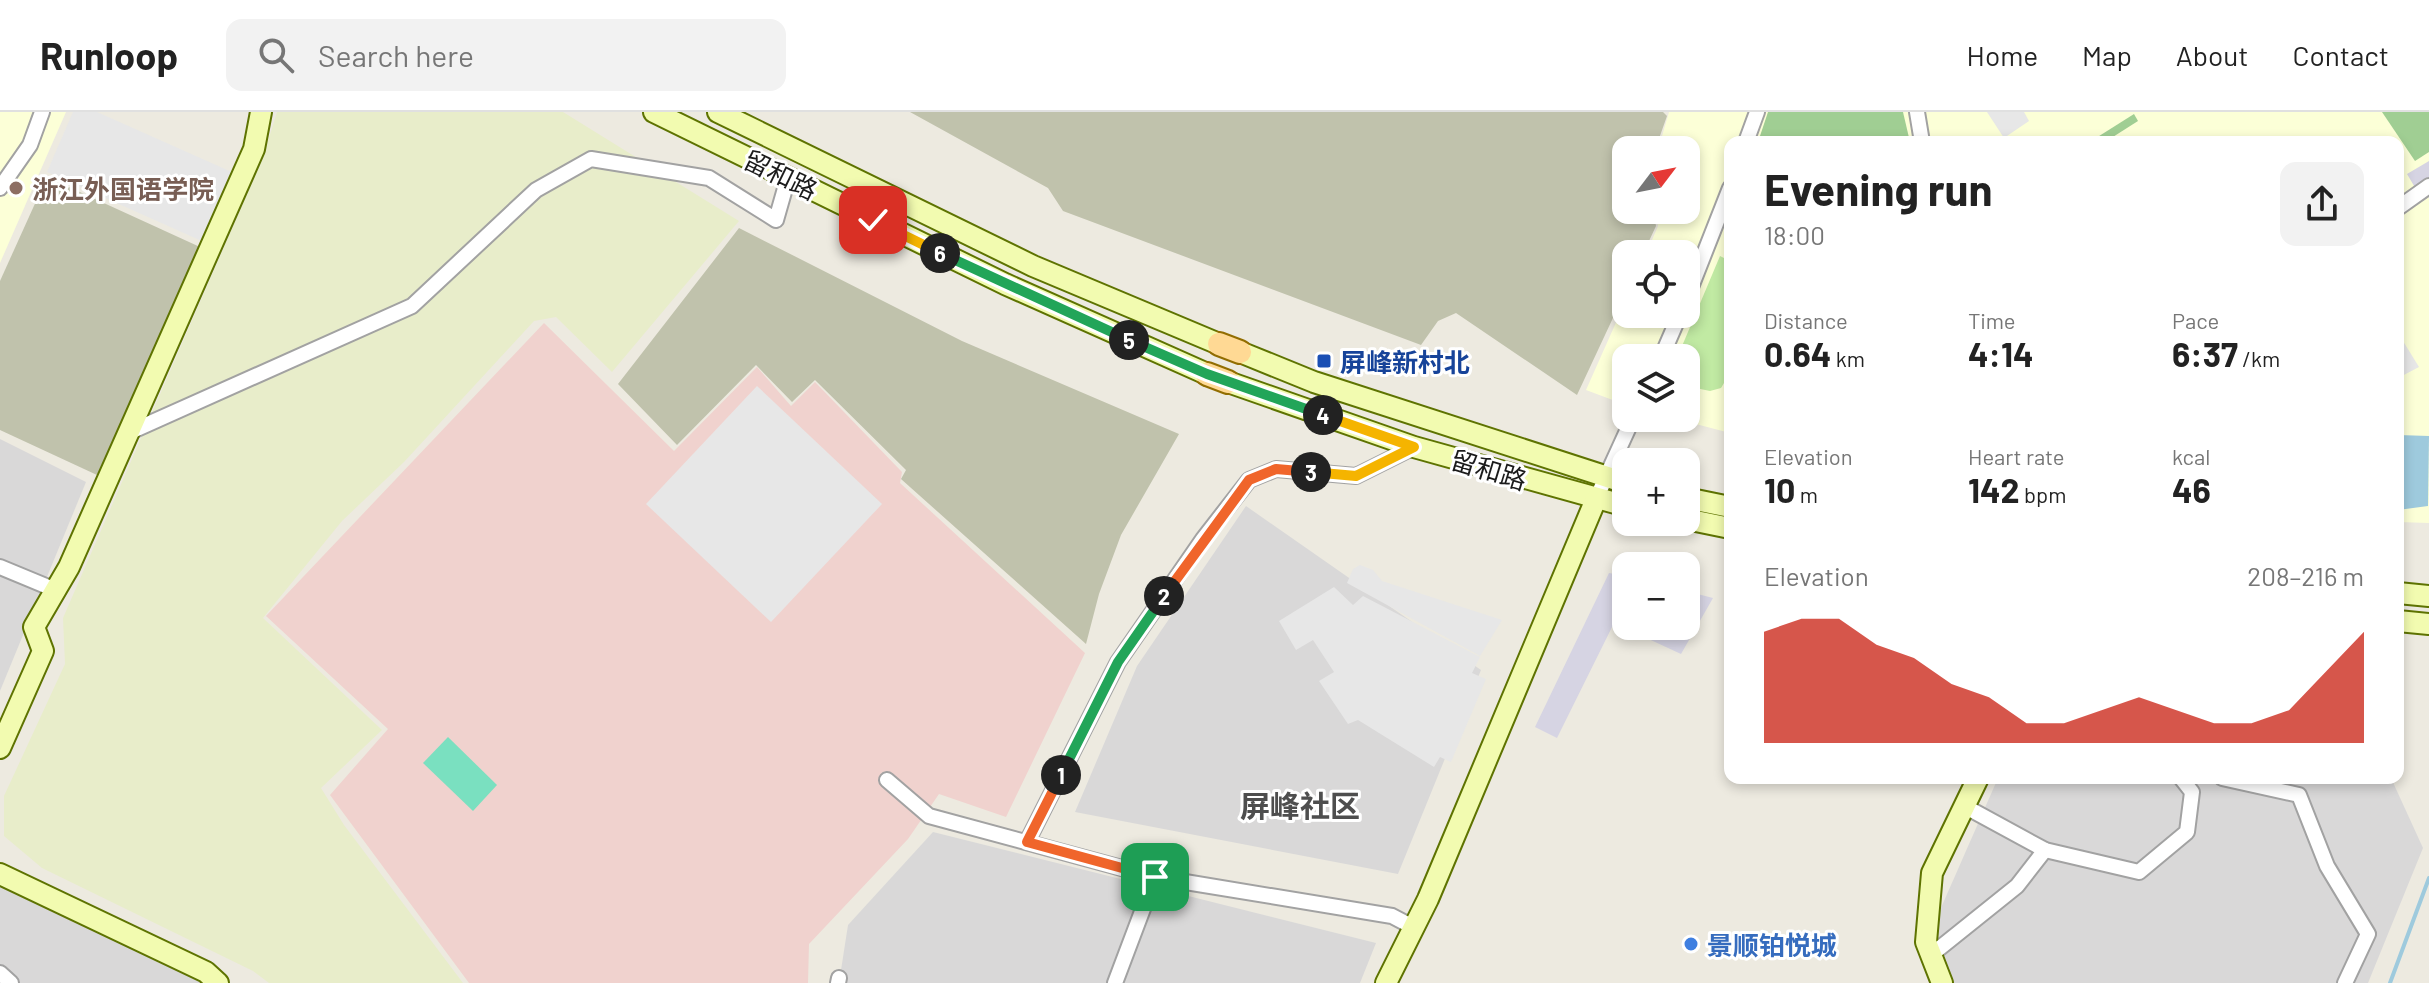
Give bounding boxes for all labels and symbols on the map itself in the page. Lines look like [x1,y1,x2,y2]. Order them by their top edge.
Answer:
north arrow [1612,136,1700,224]
street label: 留和路 [739,143,823,205]
place label: 浙江外国语学院 [32,173,214,204]
marker: 浙江外国语学院 [7,179,25,197]
pin [839,186,907,254]
pin: 6 [920,233,960,273]
pin: 5 [1109,320,1149,360]
place label: 屏峰新村北 [1340,346,1470,377]
marker: 屏峰新村北 [1315,352,1333,370]
pin: 4 [1303,395,1343,435]
street label: 留和路 [1447,443,1531,495]
pin: 3 [1291,452,1331,492]
pin: 2 [1144,576,1184,616]
pin: 1 [1041,755,1081,795]
district label: 屏峰社区 [1240,787,1360,823]
pin [1121,843,1189,911]
place label: 景顺铂悦城 [1707,929,1837,960]
marker: 景顺铂悦城 [1682,935,1700,953]

